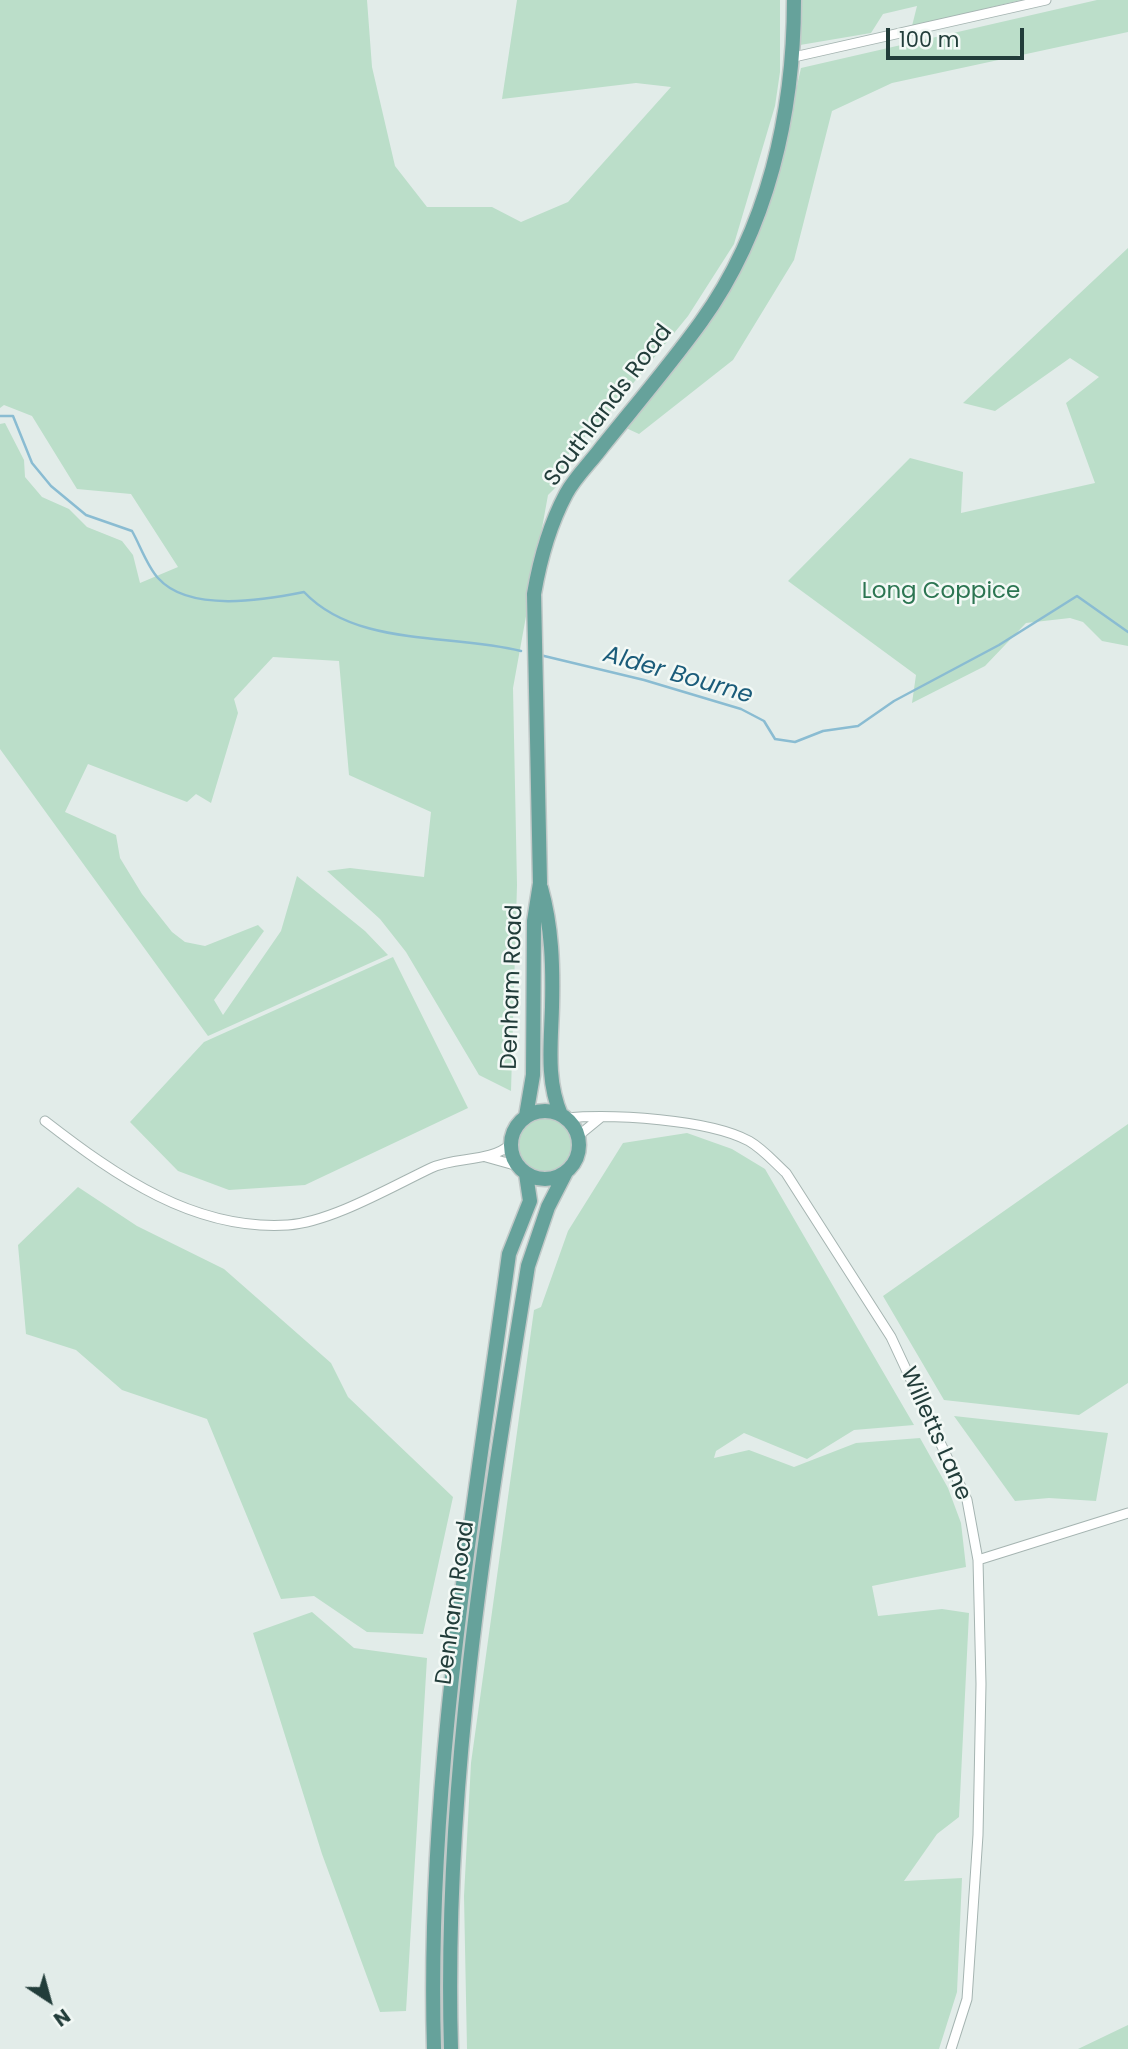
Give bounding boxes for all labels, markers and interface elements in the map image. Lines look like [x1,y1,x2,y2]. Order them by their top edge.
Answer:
scale bar [890,14,1028,58]
text: 100 m [899,25,959,54]
street label: Southlands Road [539,320,679,492]
park label: Long Coppice [862,578,1020,606]
water label: Alder Bourne [600,641,756,711]
street label: Denham Road [496,904,530,1070]
street label: Willetts Lane [893,1363,977,1505]
street label: Denham Road [431,1519,481,1687]
north arrow [14,1965,84,2035]
text: N [48,2002,75,2033]

